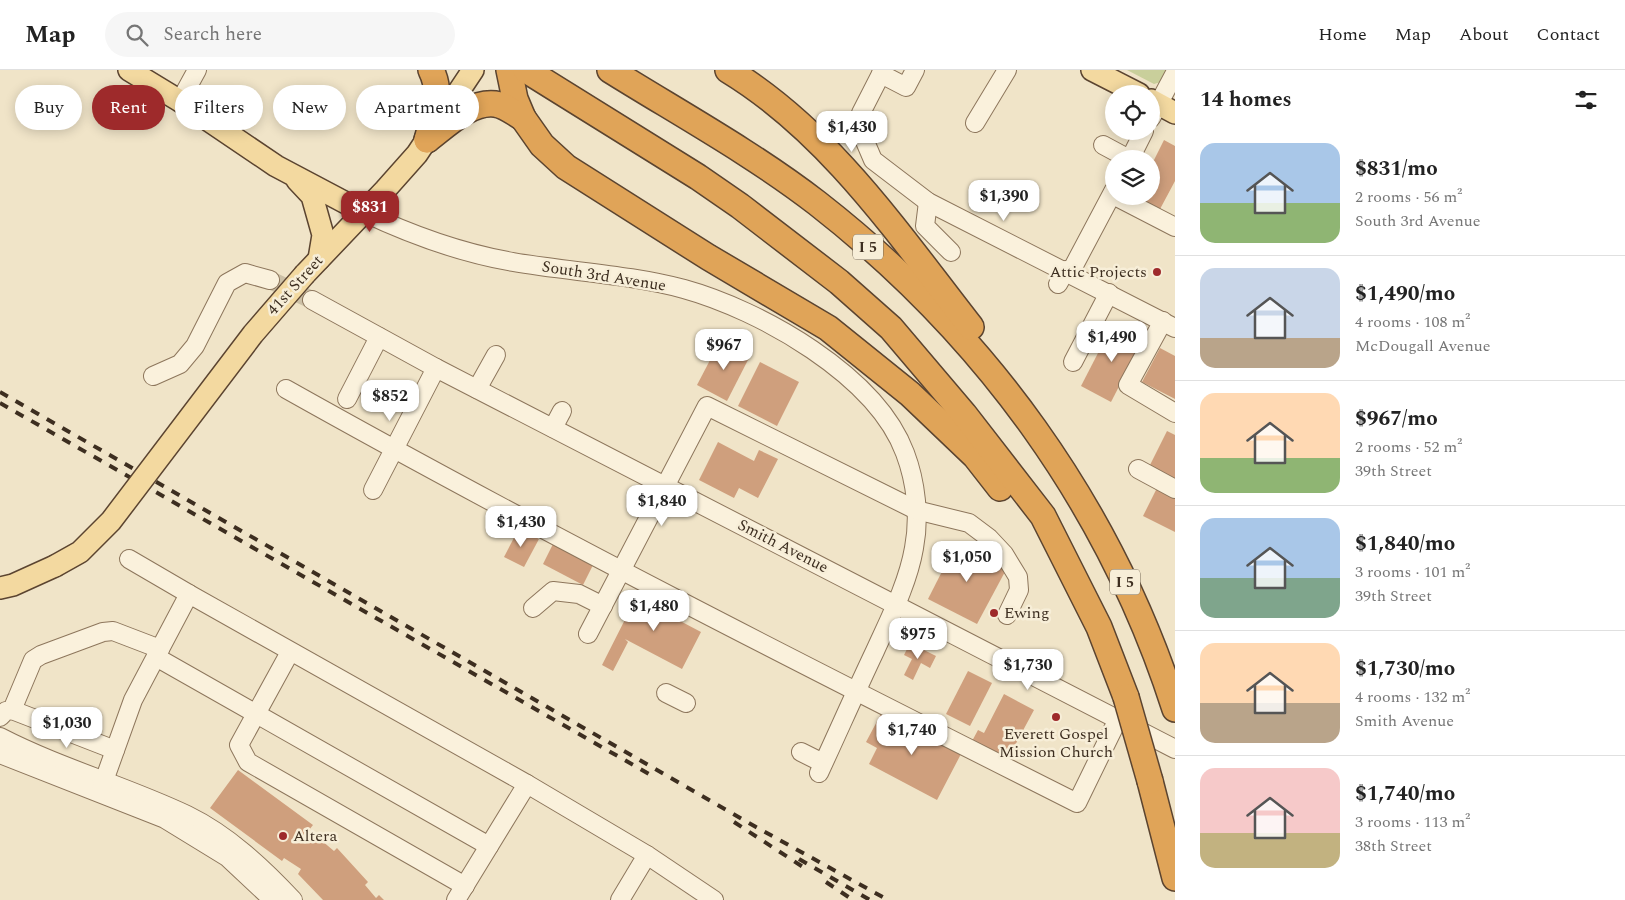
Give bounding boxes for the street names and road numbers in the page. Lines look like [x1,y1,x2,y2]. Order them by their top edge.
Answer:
road number: I 5 [853,234,883,260]
street label: 41st Street [261,249,329,321]
street label: South 3rd Avenue [540,254,668,298]
street label: Smith Avenue [733,513,833,579]
road number: I 5 [1110,570,1140,594]

